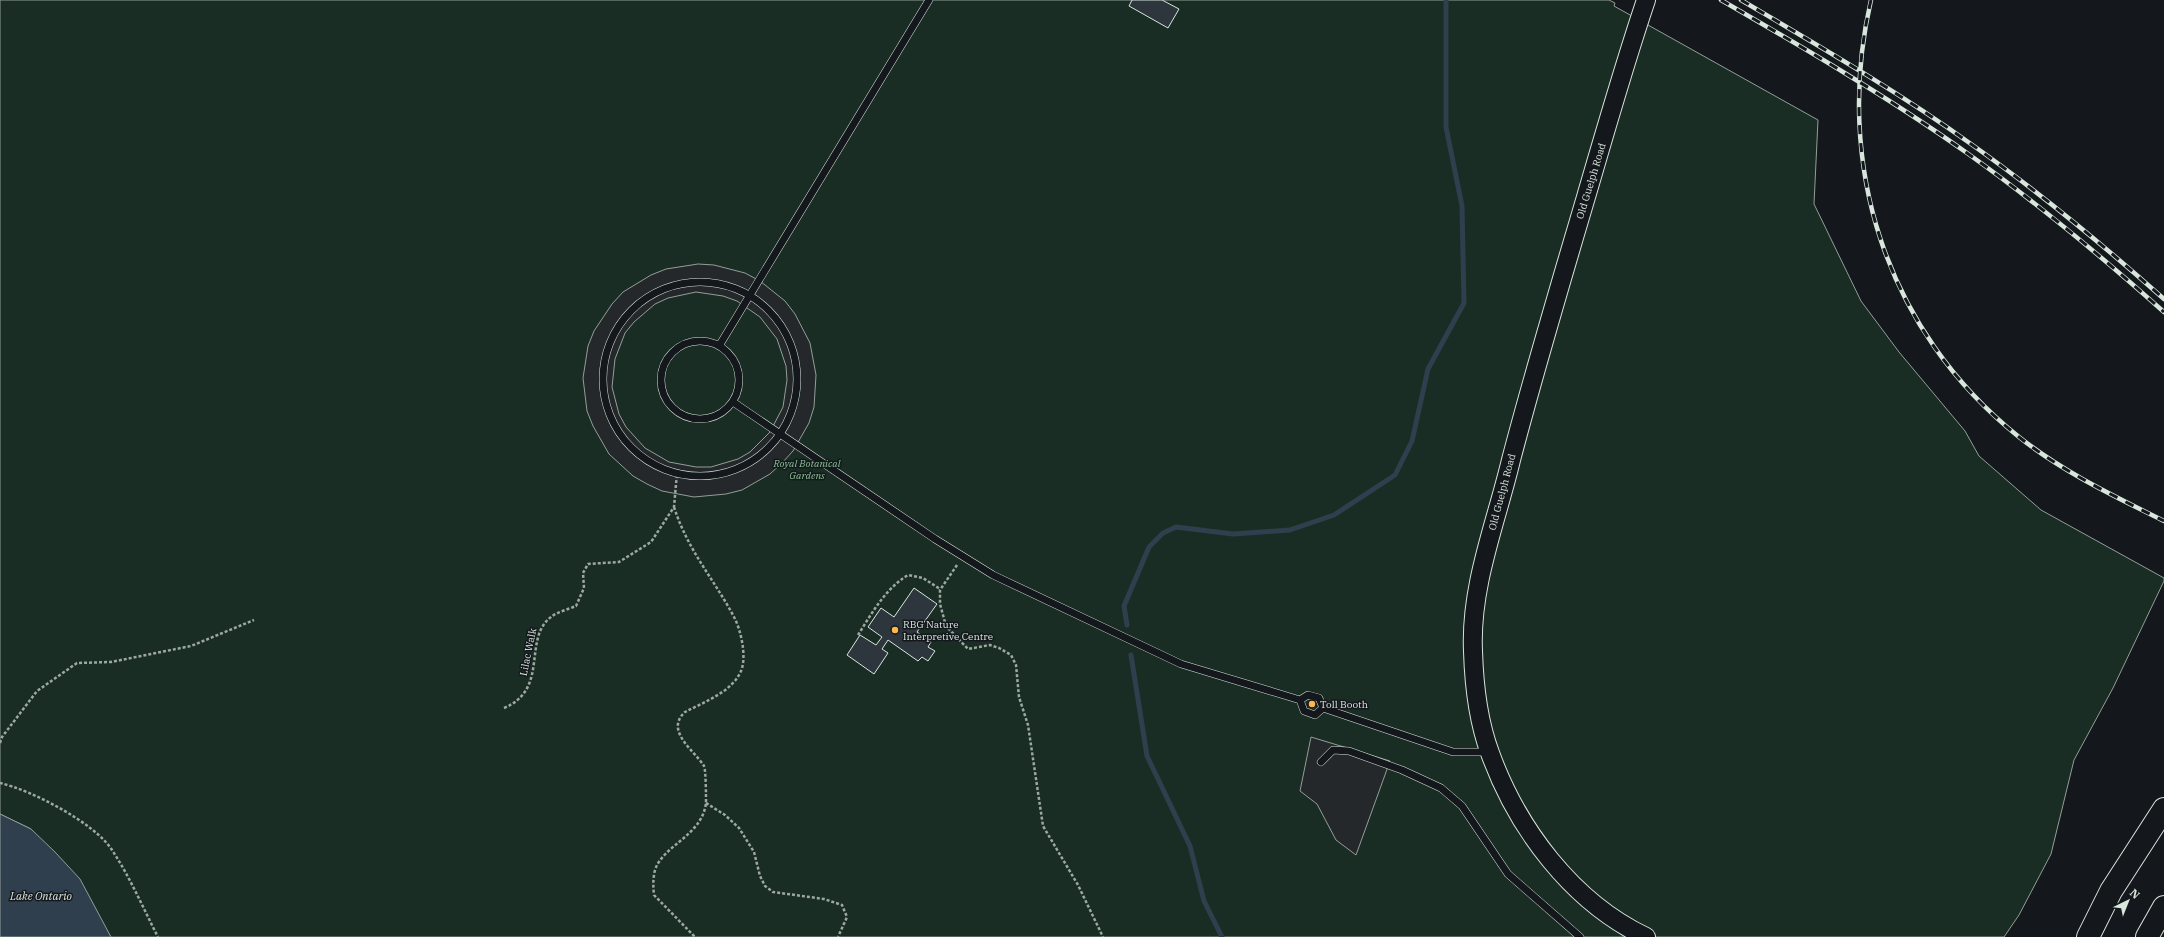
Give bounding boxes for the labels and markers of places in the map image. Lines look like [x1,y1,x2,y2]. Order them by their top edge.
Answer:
place label: RBG Nature Interpretive Centre [903,618,993,643]
marker: RBG Nature Interpretive Centre [890,625,900,635]
place label: Toll Booth [1320,698,1368,711]
marker: Toll Booth [1307,699,1317,709]

